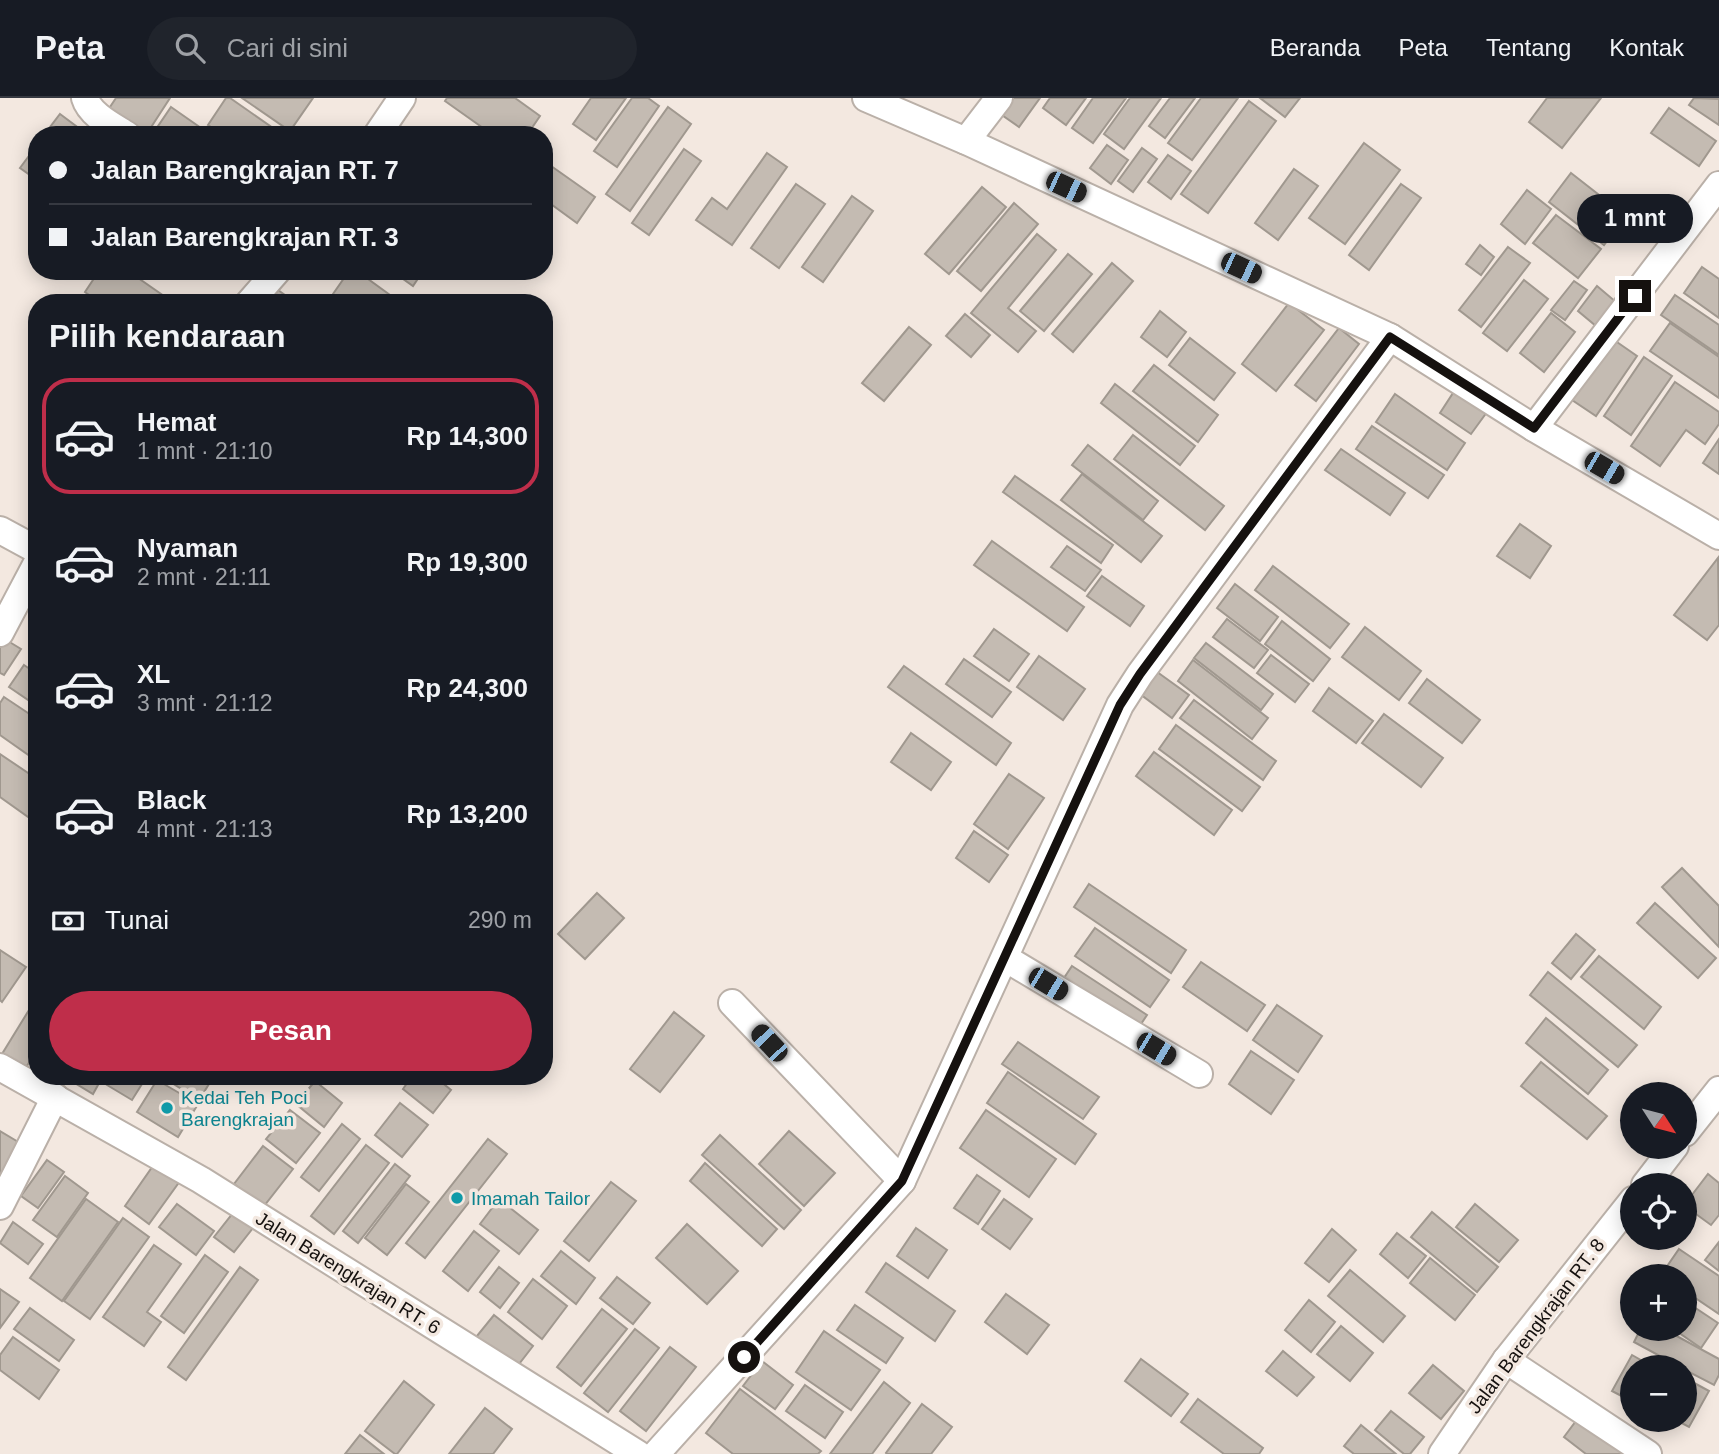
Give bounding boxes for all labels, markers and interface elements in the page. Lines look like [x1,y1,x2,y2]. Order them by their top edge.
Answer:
search box [147,17,637,80]
text: Peta [35,29,105,66]
icon: search [171,29,209,67]
text: Cari di sini [227,33,348,63]
text: Beranda [1270,34,1361,61]
text: Peta [1399,34,1448,61]
text: Tentang [1486,34,1571,61]
text: Kontak [1609,34,1684,61]
text: Jalan Barengkrajan RT. 7 [91,155,399,185]
car [1043,169,1090,205]
callout: 1 mnt [1577,194,1693,244]
text: 1 mnt [1604,205,1666,231]
text: Jalan Barengkrajan RT. 3 [91,222,399,252]
car [1218,250,1265,286]
route end [1619,280,1651,312]
text: Pilih kendaraan [49,318,286,354]
icon: car [53,405,116,468]
text: Hemat [137,407,216,437]
text: Rp 14,300 [407,421,528,451]
text: 1 mnt · 21:10 [137,438,273,464]
car [1581,448,1628,488]
icon: car [53,531,116,594]
text: Nyaman [137,533,238,563]
text: Rp 19,300 [407,547,528,577]
text: 2 mnt · 21:11 [137,564,271,590]
icon: car [53,657,116,720]
text: XL [137,659,170,689]
text: Rp 24,300 [407,673,528,703]
text: 3 mnt · 21:12 [137,690,273,716]
icon: car [53,783,116,846]
text: Black [137,785,206,815]
text: Rp 13,200 [407,799,528,829]
text: 4 mnt · 21:13 [137,816,273,842]
icon: cash [49,902,87,940]
text: Tunai [105,905,169,935]
text: 290 m [468,907,532,933]
car [1025,964,1072,1004]
button: Pesan [49,991,532,1071]
car [747,1020,792,1066]
car [1133,1029,1180,1069]
north arrow [1620,1082,1698,1158]
map controls [1620,1082,1697,1432]
place label: Kedai Teh Poci Barengkrajan [181,1087,307,1130]
marker: Kedai Teh Poci Barengkrajan [159,1100,175,1116]
button: locate [1620,1173,1697,1250]
place label: Imamah Tailor [471,1188,591,1209]
marker: Imamah Tailor [449,1190,465,1206]
street label: Jalan Barengkrajan RT. 6 [252,1208,444,1338]
street label: Jalan Barengkrajan RT. 8 [1464,1235,1608,1417]
button: + [1620,1264,1697,1341]
route start [728,1341,760,1373]
button: − [1620,1355,1697,1432]

